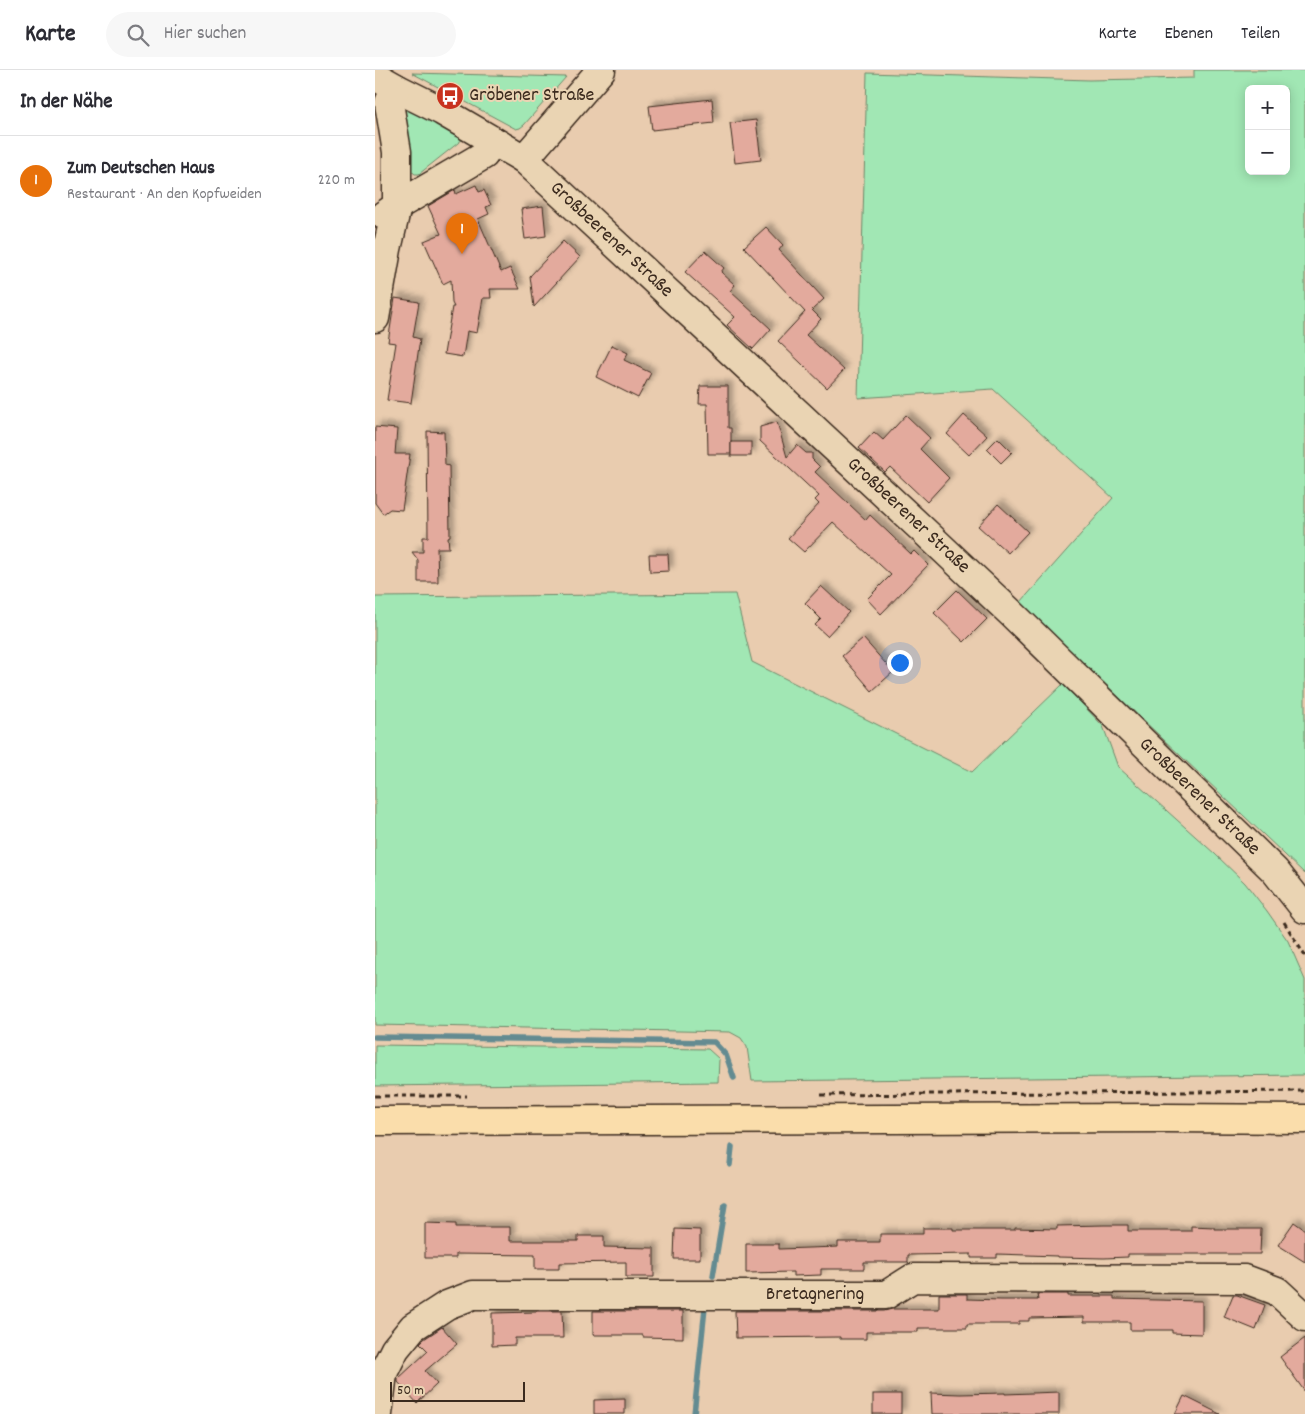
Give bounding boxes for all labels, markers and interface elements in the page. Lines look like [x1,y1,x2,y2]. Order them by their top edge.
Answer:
search box [106,12,456,57]
text: Karte [25,18,76,52]
icon: search [124,21,152,49]
text: Hier suchen [164,21,246,48]
text: Karte [1099,22,1137,47]
text: Ebenen [1165,22,1213,47]
text: Teilen [1241,22,1280,47]
bus stop icon: Gröbener Straße [435,81,465,111]
place label: Gröbener Straße [469,82,594,110]
map controls [1245,85,1290,175]
button: + [1245,85,1290,130]
text: In der Nähe [20,88,112,118]
button: − [1245,130,1290,175]
text: Zum Deutschen Haus [67,156,215,183]
text: 1 [34,169,38,192]
text: 220 m [318,169,355,192]
street label: Großbeerener Straße [543,175,679,305]
text: Restaurant · An den Kopfweiden [67,183,262,206]
pin: 1 [446,213,478,254]
street label: Großbeerener Straße [840,451,976,581]
your location [887,650,913,676]
street label: Großbeerener Straße [1132,731,1266,863]
street label: Bretagnering [766,1281,864,1309]
scale bar [390,1379,525,1402]
text: 50 m [397,1381,424,1401]

